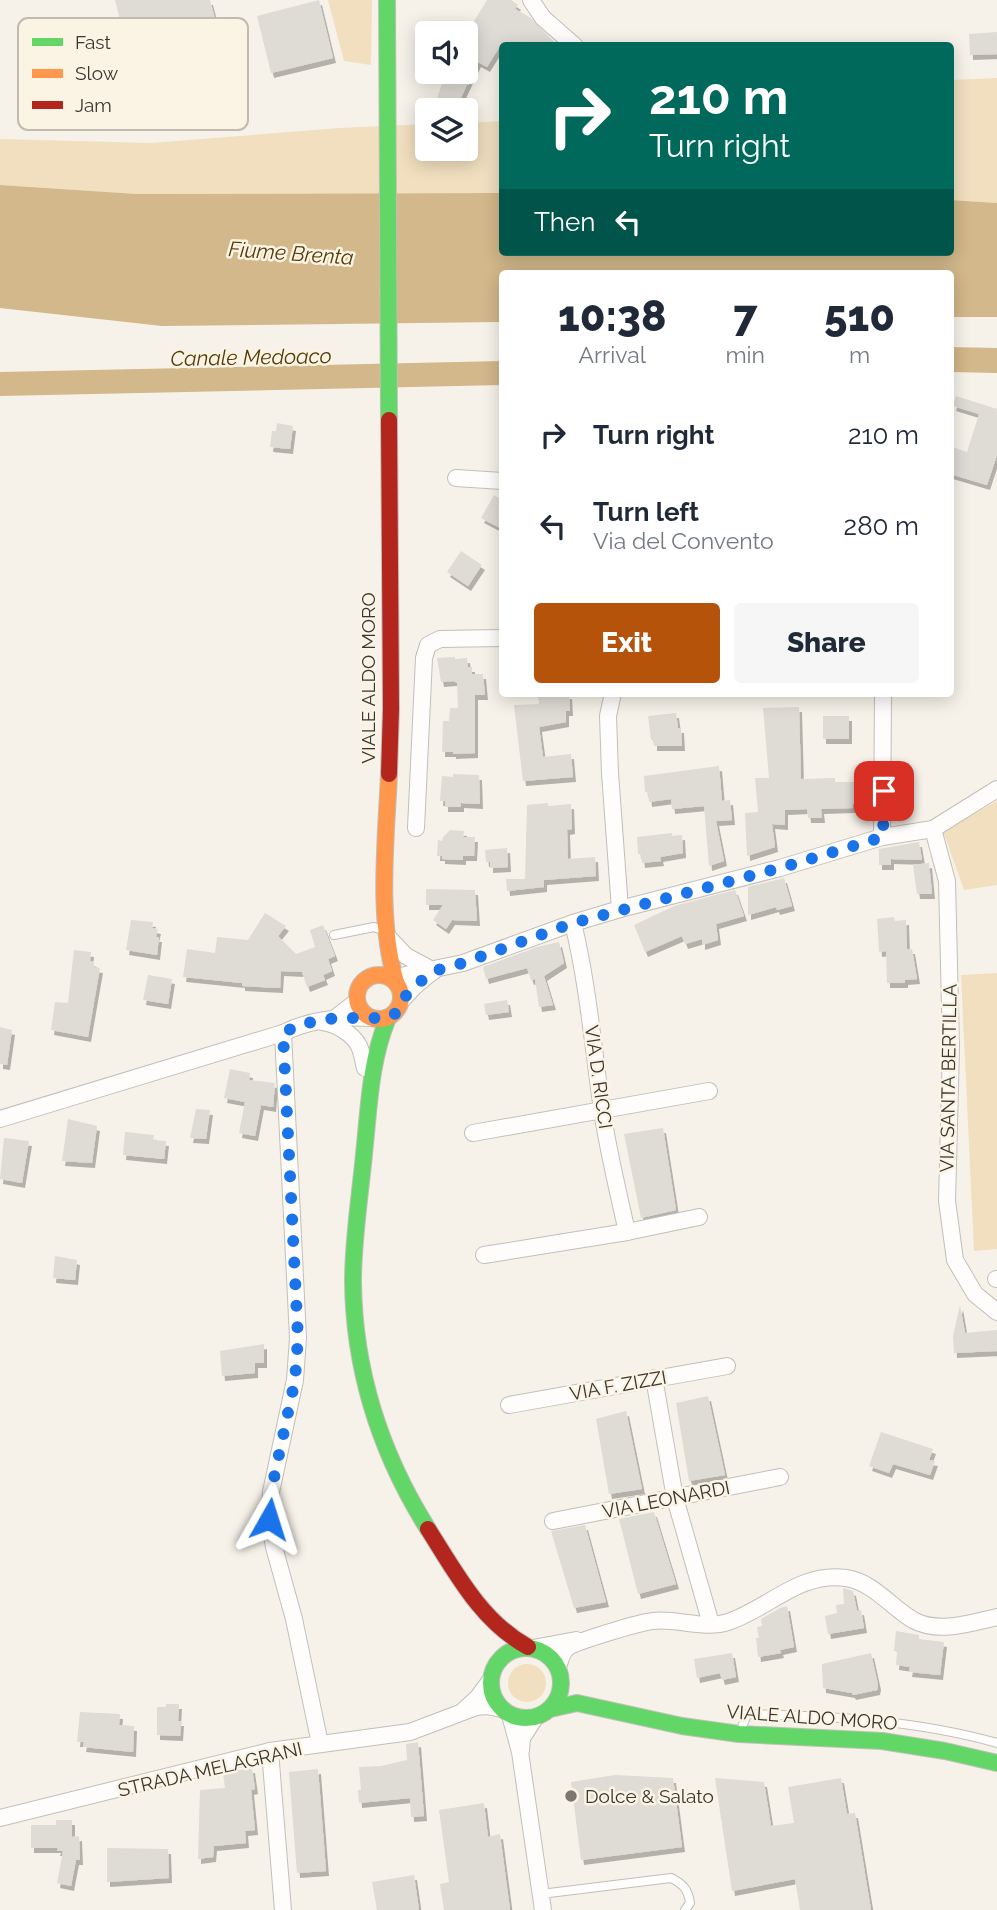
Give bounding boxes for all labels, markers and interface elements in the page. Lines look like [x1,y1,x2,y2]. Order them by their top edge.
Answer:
legend [18,18,248,130]
map controls [415,21,478,161]
button: sound [415,21,478,84]
text: Fast [75,31,111,53]
text: Slow [75,62,119,84]
text: 210 m [649,68,788,125]
icon: right [534,70,625,161]
text: Jam [75,94,112,116]
button: layers [415,98,478,161]
text: Turn right [649,127,790,164]
icon: left [609,203,647,241]
text: Then [534,207,595,237]
water label: Fiume Brenta [228,236,354,270]
text: 10:38 [558,292,666,341]
text: 7 [733,292,757,341]
text: 510 [824,292,895,341]
text: Arrival [578,341,646,368]
text: min [725,341,765,368]
text: m [849,341,870,368]
water label: Canale Medoaco [170,343,332,371]
icon: right [534,416,572,454]
text: Turn right [593,420,714,450]
text: 210 m [848,420,919,450]
text: Turn left [593,497,699,527]
icon: left [534,507,572,545]
text: 280 m [844,511,919,541]
text: Via del Convento [593,527,774,554]
street label: VIALE ALDO MORO [357,592,379,764]
button: Exit [534,603,720,683]
button: Share [734,603,919,683]
pin [854,761,914,821]
icon: arrive [865,772,903,810]
street label: VIA SANTA BERTILLA [935,983,961,1173]
street label: VIA D. RICCI [581,1024,617,1130]
street label: VIA F. ZIZZI [568,1366,668,1404]
street label: VIA LEONARDI [600,1476,732,1522]
position arrow [232,1482,306,1556]
street label: VIALE ALDO MORO [726,1700,898,1734]
street label: STRADA MELAGRANI [116,1737,304,1801]
place label: Dolce & Salato [585,1785,714,1807]
marker: Dolce & Salato [563,1788,579,1804]

